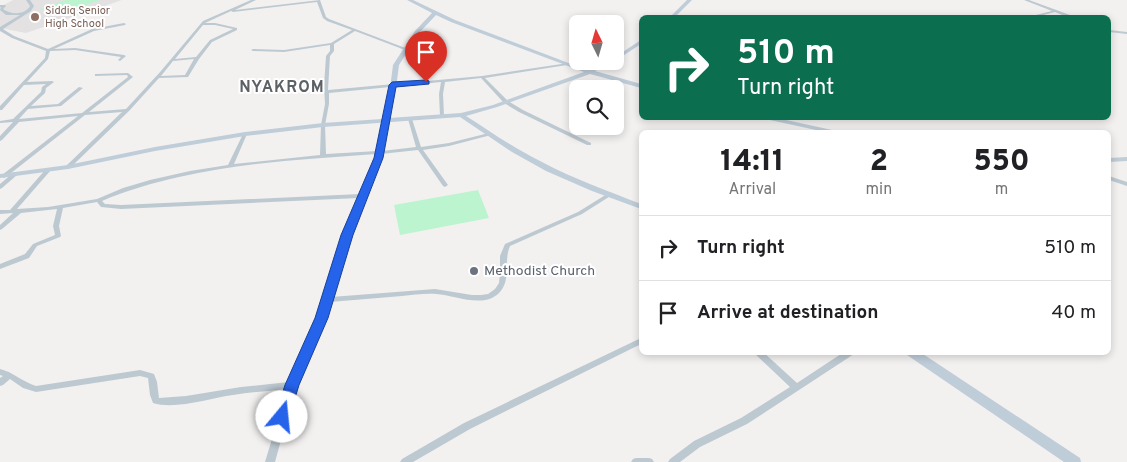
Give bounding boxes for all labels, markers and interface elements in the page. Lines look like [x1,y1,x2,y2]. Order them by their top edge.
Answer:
place label: Siddiq Senior High School [45,4,111,31]
marker: Siddiq Senior High School [29,11,41,23]
north arrow [569,15,624,70]
map controls [569,15,624,135]
pin [405,31,447,82]
text: 510 m [737,32,835,76]
icon: right [654,35,719,100]
icon: arrive [412,38,440,66]
text: Turn right [737,75,834,102]
district label: NYAKROM [239,78,325,98]
button: search [569,80,624,135]
text: 14:11 [720,144,784,181]
text: 2 [870,144,888,181]
text: 550 [973,144,1030,181]
text: Arrival [728,180,776,200]
text: min [866,180,892,200]
text: m [995,180,1008,200]
icon: right [654,234,682,262]
text: Turn right [697,236,785,260]
text: 510 m [1044,236,1096,260]
place label: Methodist Church [484,263,595,280]
marker: Methodist Church [468,265,480,277]
icon: arrive [654,299,682,327]
text: Arrive at destination [697,301,878,325]
text: 40 m [1051,301,1096,325]
position arrow [255,390,307,442]

